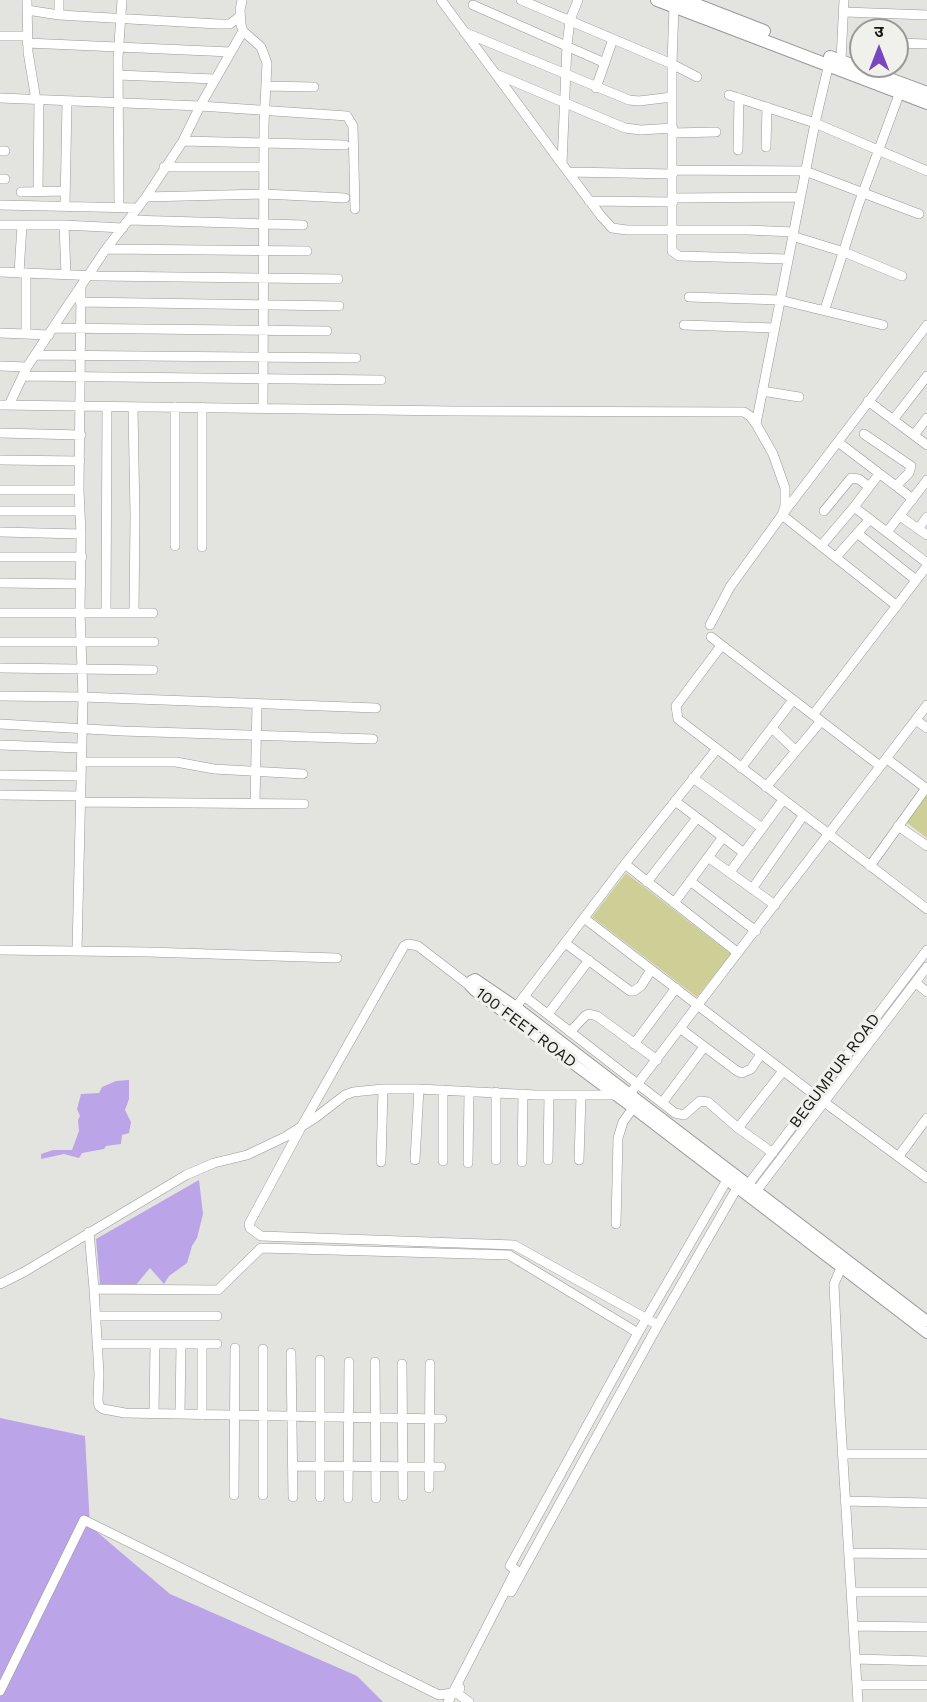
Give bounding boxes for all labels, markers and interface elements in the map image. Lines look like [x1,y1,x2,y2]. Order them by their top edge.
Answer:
north arrow [849,18,909,78]
text: उ [874,22,884,41]
street label: 100 FEET ROAD [472,984,580,1072]
street label: BEGUMPUR ROAD [786,1010,884,1132]

